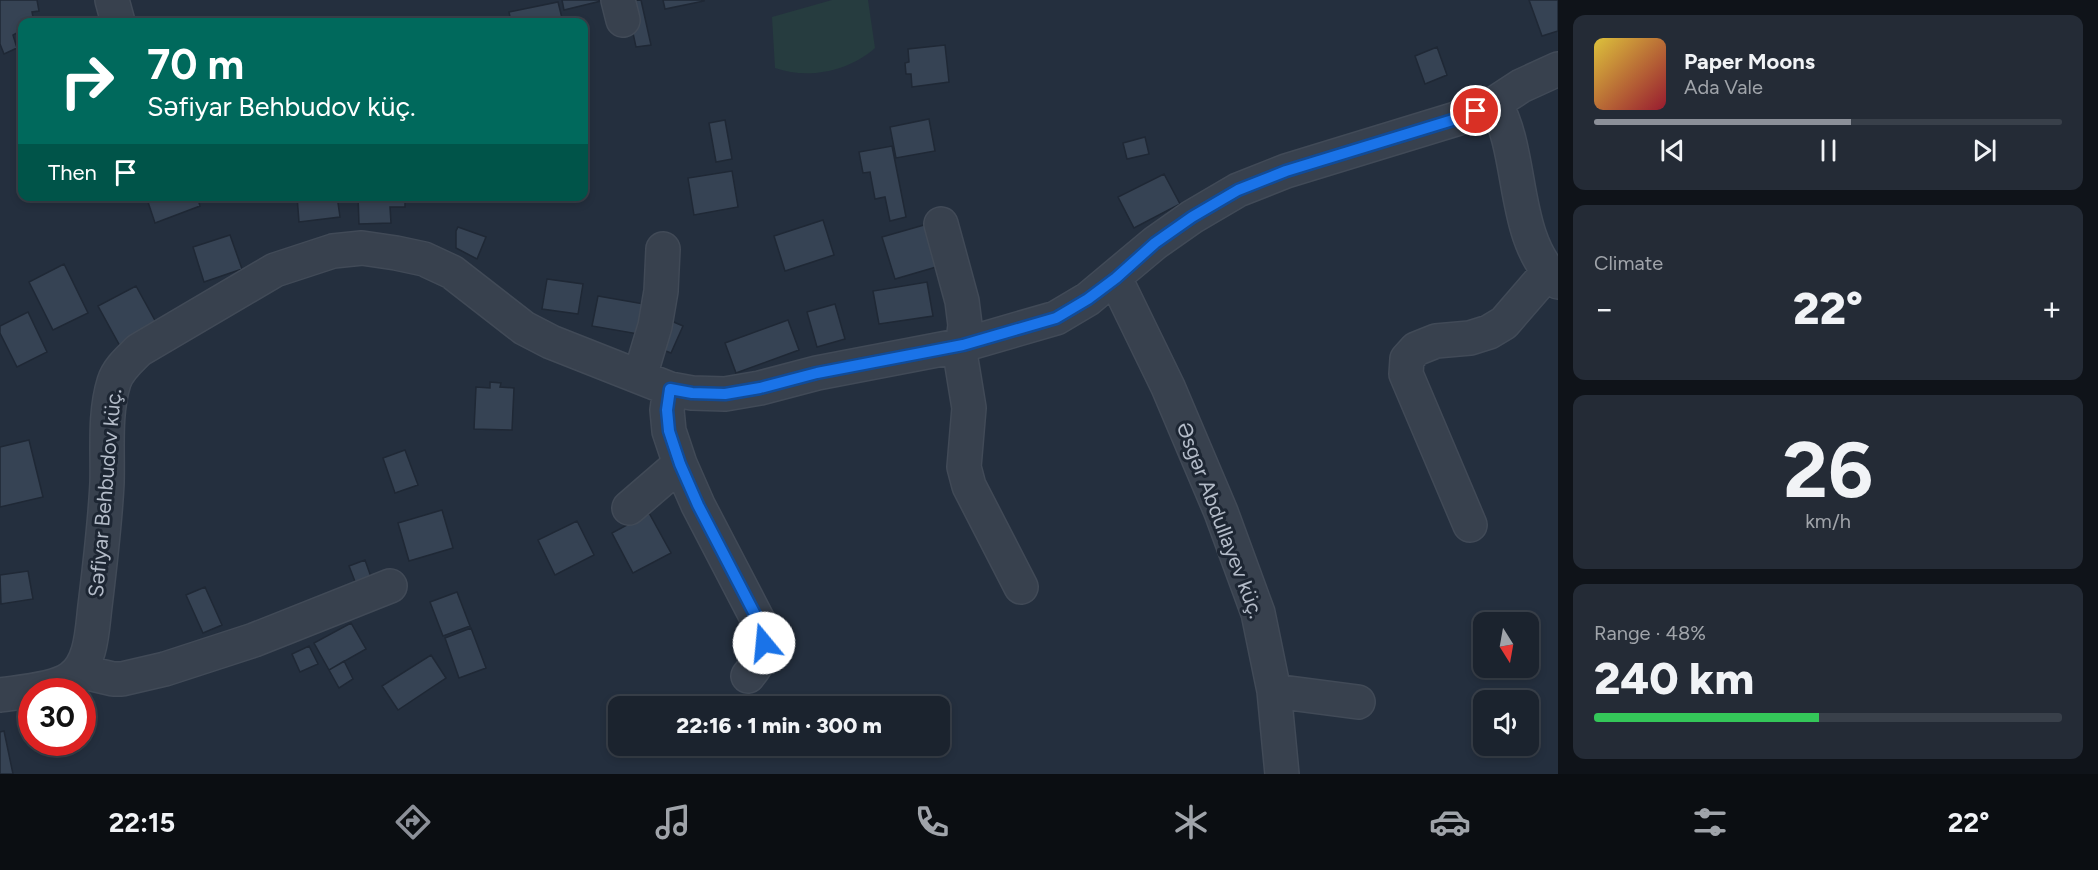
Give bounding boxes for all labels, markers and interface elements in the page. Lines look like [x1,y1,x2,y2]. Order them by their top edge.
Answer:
text: 70 m [147,39,244,90]
icon: right [48,42,126,120]
text: Paper Moons [1684,48,1815,75]
text: Ada Vale [1684,75,1763,99]
pin [1450,85,1501,136]
text: Səfiyar Behbudov küç. [147,90,416,123]
icon: arrive [1459,94,1492,127]
icon: previous [1656,134,1689,167]
icon: pause [1812,134,1845,167]
icon: next [1968,134,2001,167]
icon: arrive [109,156,142,189]
text: Then [48,159,97,186]
text: Climate [1594,251,1663,275]
text: 22° [1793,281,1863,335]
text: − [1594,289,1615,328]
text: + [2041,289,2062,328]
street label: Səfiyar Behbudov küç. [83,388,126,598]
street label: Əsgər Abdullayev küç. [1172,418,1269,621]
text: 26 [1783,423,1873,517]
text: km/h [1805,509,1851,533]
position arrow [732,611,796,675]
north arrow [1473,612,1539,678]
map controls [1473,612,1539,756]
text: Range · 48% [1594,621,1706,645]
text: 240 km [1594,651,1754,705]
speed limit sign: 30 [18,678,96,756]
button: sound [1473,690,1539,756]
text: 22:16 · 1 min · 300 m [676,712,882,739]
icon: directions [392,801,434,843]
icon: music [652,801,694,843]
icon: phone [911,801,953,843]
icon: climate [1170,801,1212,843]
icon: car [1429,801,1471,843]
icon: filters [1689,801,1731,843]
text: 22:15 [109,806,175,839]
text: 22° [1948,806,1989,839]

